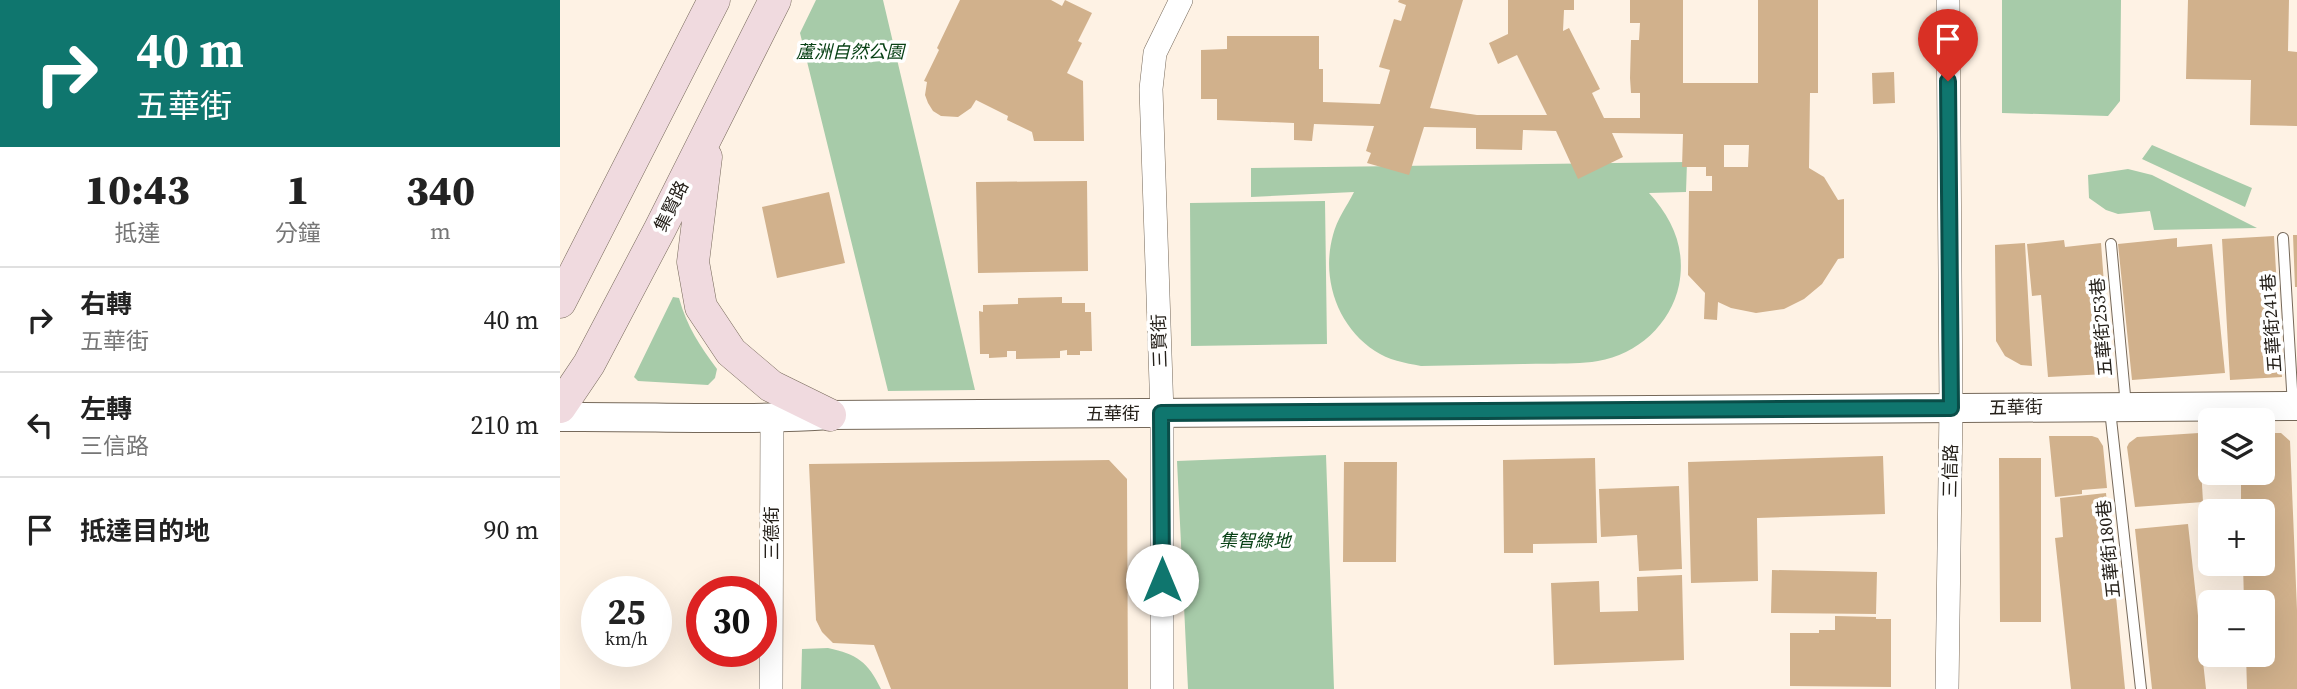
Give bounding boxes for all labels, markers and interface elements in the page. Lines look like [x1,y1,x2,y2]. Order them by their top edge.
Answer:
pin [1918,9,1978,81]
text: 40 m [136,16,244,83]
icon: arrive [1929,20,1967,58]
icon: right [21,28,112,119]
park label: 蘆洲自然公園 [796,39,907,64]
text: 五華街 [136,84,232,128]
text: 10:43 [85,160,190,218]
text: 1 [286,160,309,218]
text: 340 [406,161,475,219]
street label: 集賢路 [648,176,694,236]
text: m [430,215,451,247]
text: 抵達 [114,217,160,249]
text: 分鐘 [275,217,321,249]
street label: 五華街241巷 [2255,273,2287,373]
street label: 五華街253巷 [2084,277,2118,377]
text: 右轉 [80,286,132,322]
icon: right [21,301,59,339]
text: 40 m [484,302,539,338]
street label: 三賢街 [1146,314,1172,368]
text: 五華街 [80,325,149,357]
text: 左轉 [80,391,132,427]
street label: 五華街 [1989,394,2043,420]
street label: 五華街 [1086,401,1140,426]
icon: left [21,406,59,444]
text: 210 m [471,407,539,443]
map controls [2198,408,2275,667]
button: layers [2198,408,2275,485]
text: 三信路 [80,430,149,462]
street label: 三信路 [1937,444,1963,498]
street label: 五華街180巷 [2090,498,2126,600]
button: + [2198,499,2275,576]
street label: 三德街 [759,506,784,560]
icon: arrive [21,511,59,549]
text: 90 m [484,512,539,548]
text: 抵達目的地 [80,513,210,549]
park label: 集智綠地 [1219,528,1293,553]
position arrow [1125,543,1199,617]
speed limit sign: 30 [686,576,777,667]
text: 25 [608,588,645,636]
button: − [2198,590,2275,667]
text: km/h [605,626,648,651]

